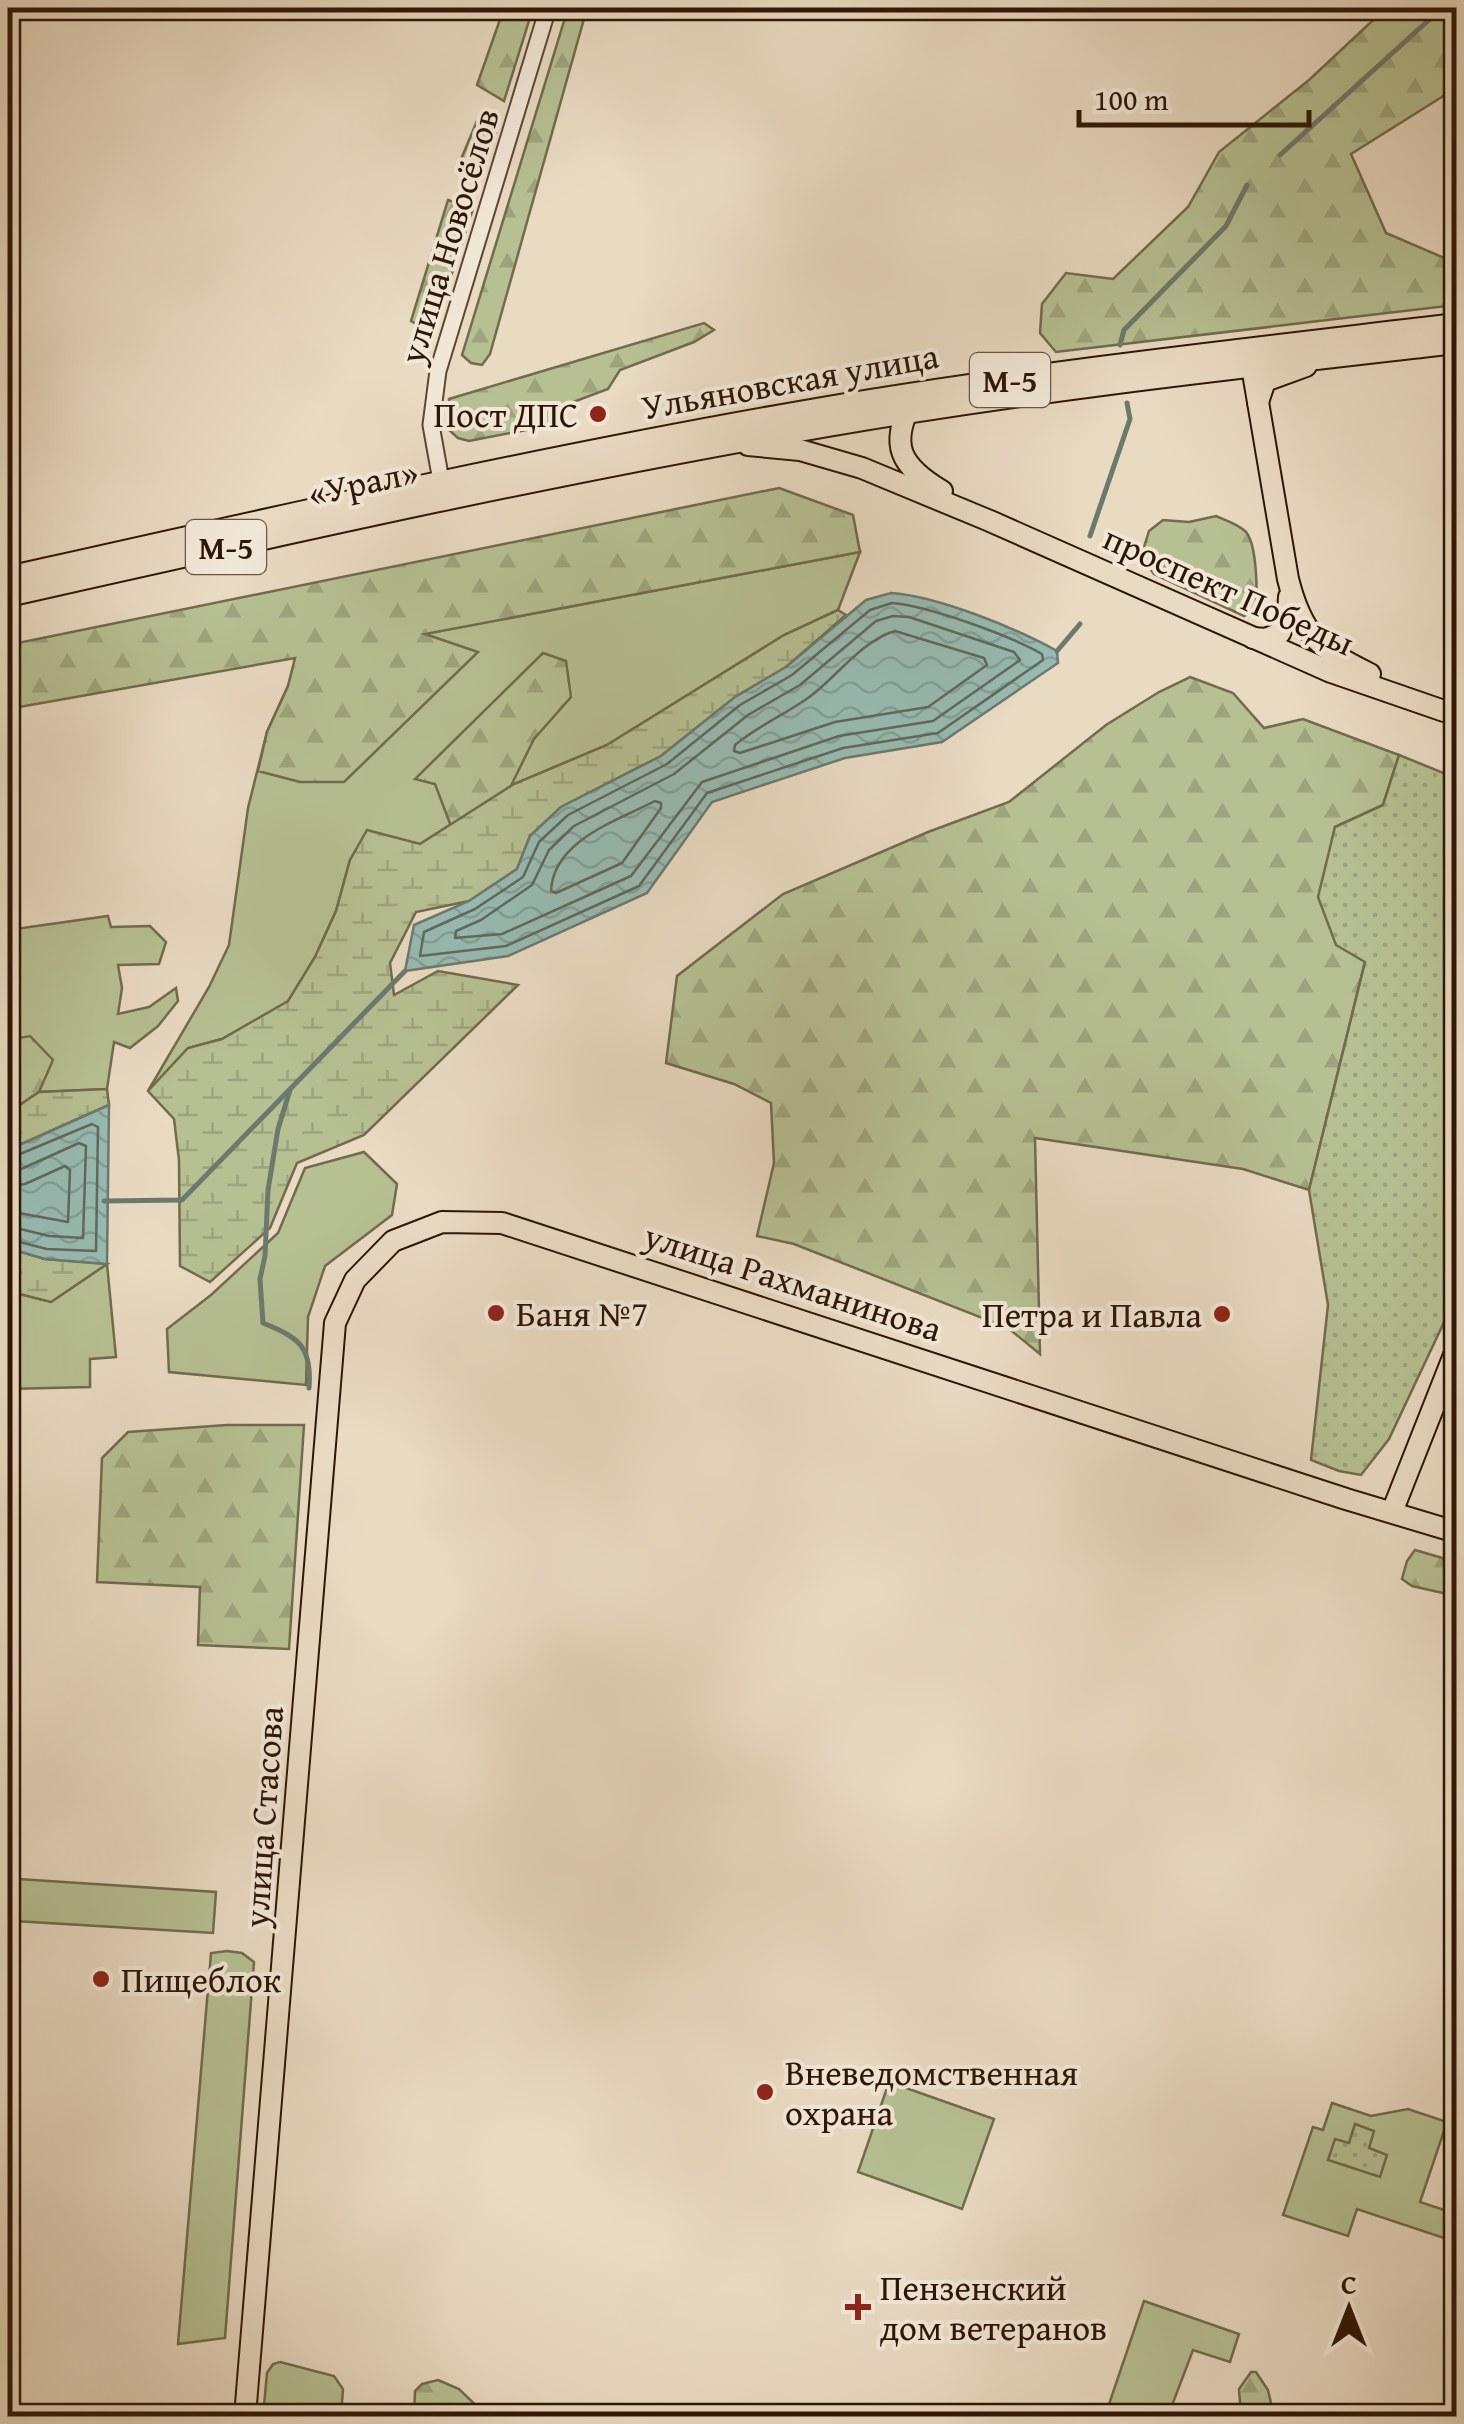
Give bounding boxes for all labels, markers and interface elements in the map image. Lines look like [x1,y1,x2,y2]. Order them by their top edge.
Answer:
scale bar [1079,65,1309,127]
text: 100 m [1094,77,1169,121]
street label: улица Новосёлов [386,102,512,371]
street label: Ульяновская улица [638,330,943,432]
road number: М-5 [970,353,1050,407]
place label: Пост ДПС [434,389,578,440]
marker: Пост ДПС [587,403,609,425]
street label: «Урал» [304,446,422,518]
street label: проспект Победы [1096,512,1362,668]
road number: М-5 [186,520,266,574]
street label: улица Рахманинова [637,1210,949,1354]
place label: Баня №7 [516,1288,648,1339]
place label: Петра и Павла [982,1289,1202,1340]
marker: Баня №7 [485,1302,507,1324]
marker: Петра и Павла [1211,1303,1233,1325]
street label: улица Стасова [230,1704,296,1930]
place label: Пищеблок [121,1954,282,2005]
marker: Пищеблок [90,1968,112,1990]
place label: Вневедомственная охрана [785,2047,1078,2138]
marker: Вневедомственная охрана [754,2081,776,2103]
north arrow [1299,2259,1399,2359]
place label: Пензенский дом ветеранов [880,2262,1107,2353]
text: С [1341,2263,1357,2304]
marker: Пензенский дом ветеранов [845,2294,871,2320]

